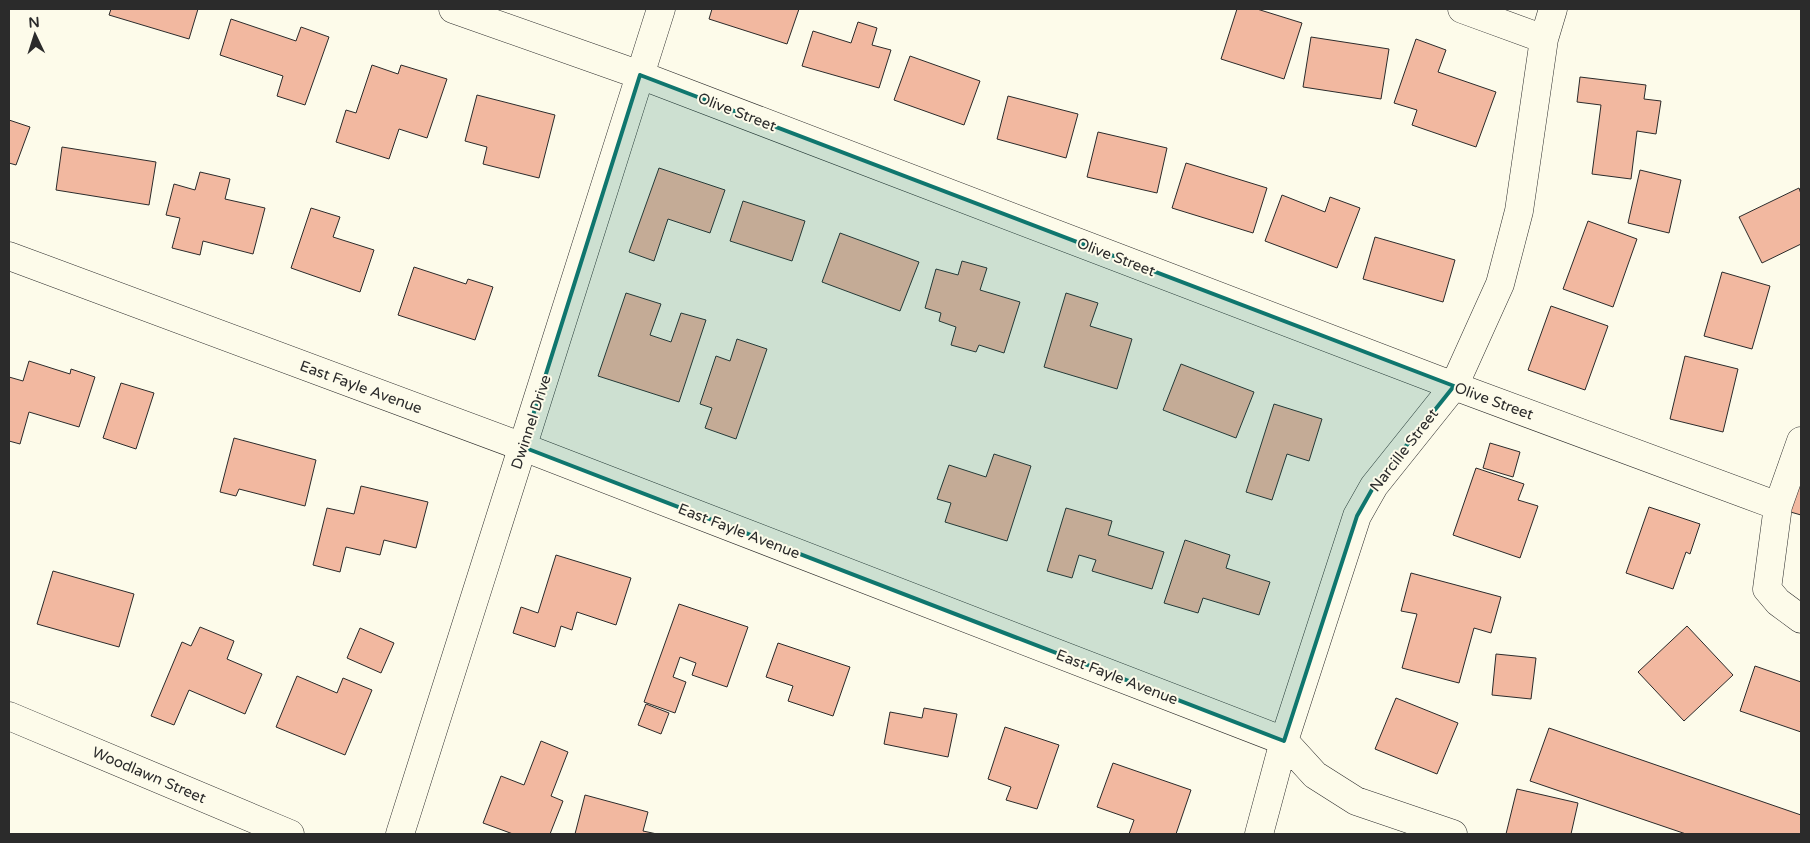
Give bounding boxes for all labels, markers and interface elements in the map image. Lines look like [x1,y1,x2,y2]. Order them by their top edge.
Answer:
north arrow [10,10,60,60]
text: N [28,14,40,31]
street label: Olive Street [695,89,779,135]
street label: Olive Street [1074,234,1158,280]
street label: East Fayle Avenue [297,357,425,417]
street label: Dwinnel Drive [507,373,555,471]
street label: Olive Street [1452,378,1536,424]
street label: Narcille Street [1366,405,1442,495]
street label: East Fayle Avenue [676,500,802,562]
street label: East Fayle Avenue [1054,646,1180,708]
street label: Woodlawn Street [89,743,209,807]

